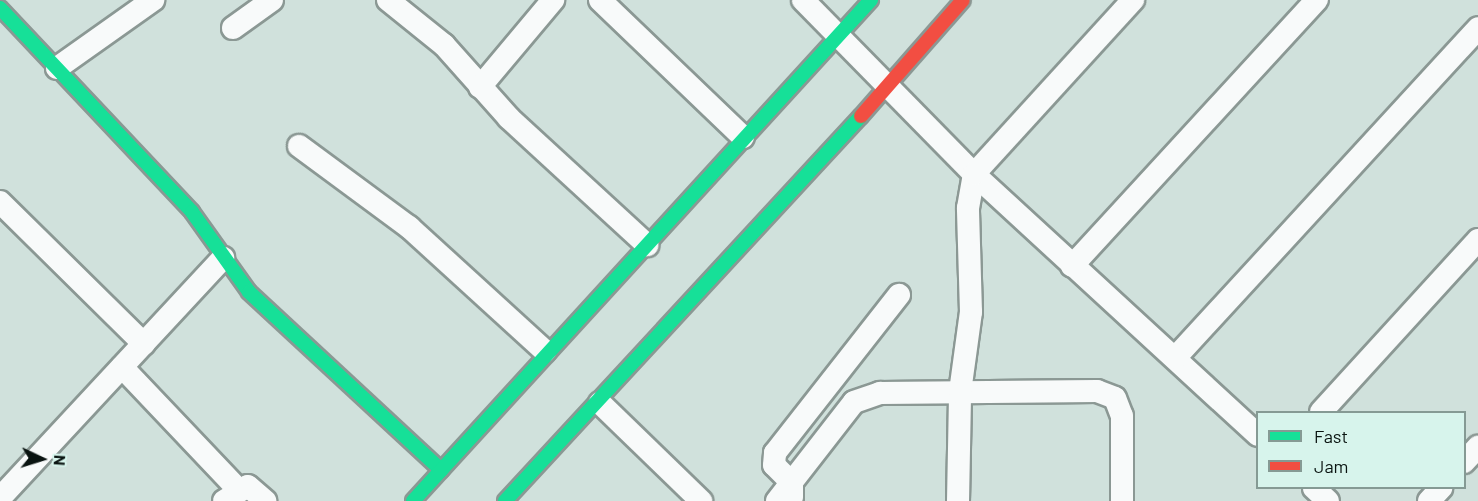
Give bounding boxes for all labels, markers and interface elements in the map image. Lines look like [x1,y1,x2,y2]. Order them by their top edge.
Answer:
legend [1256,411,1466,489]
text: Fast [1314,425,1348,447]
north arrow [12,429,72,489]
text: N [51,454,70,466]
text: Jam [1314,455,1348,477]

